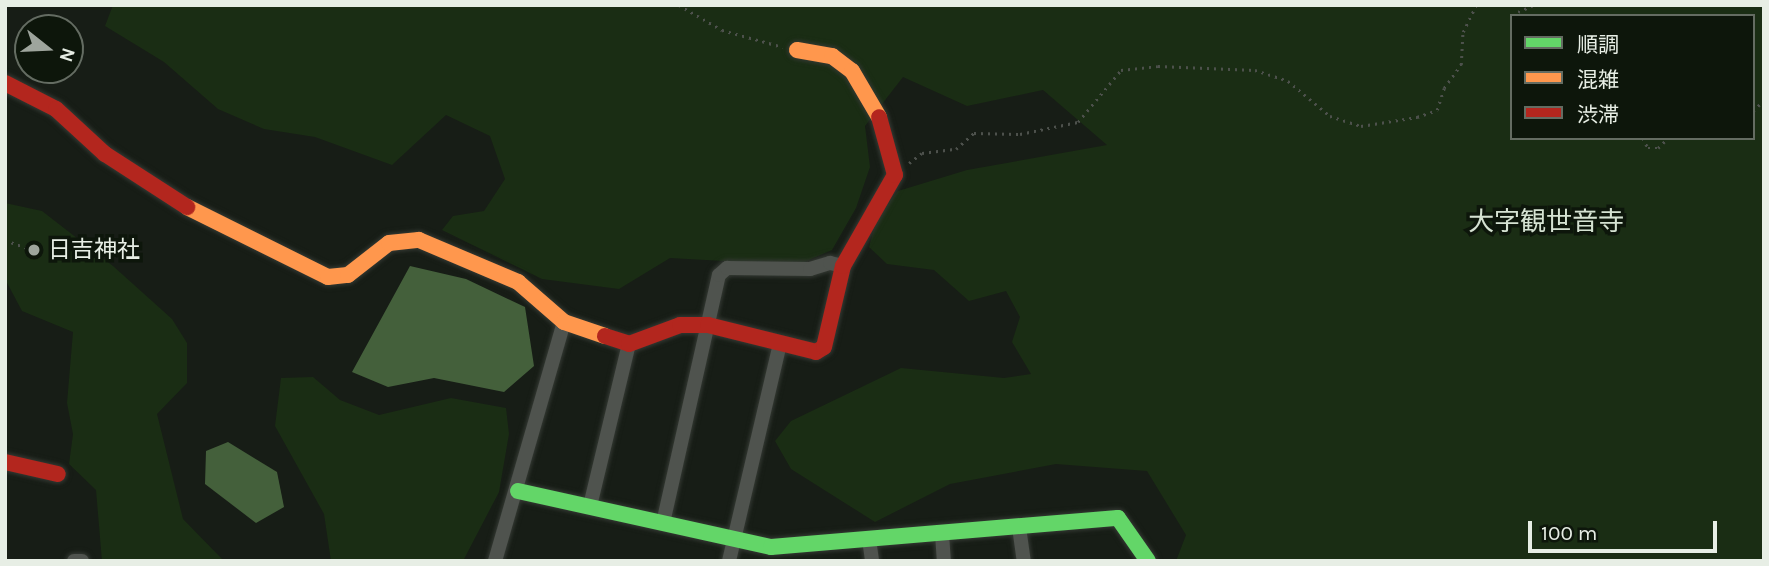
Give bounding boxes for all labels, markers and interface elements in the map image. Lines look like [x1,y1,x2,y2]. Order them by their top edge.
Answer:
north arrow [14,14,84,84]
legend [1510,14,1755,140]
text: 順調 [1577,33,1619,57]
text: N [55,45,80,65]
text: 混雑 [1577,68,1619,92]
text: 渋滞 [1577,103,1619,127]
district label: 大字観世音寺 [1468,206,1624,238]
place label: 日吉神社 [48,236,140,264]
marker: 日吉神社 [26,242,42,258]
scale bar [1531,506,1720,550]
text: 100 m [1541,521,1598,545]

